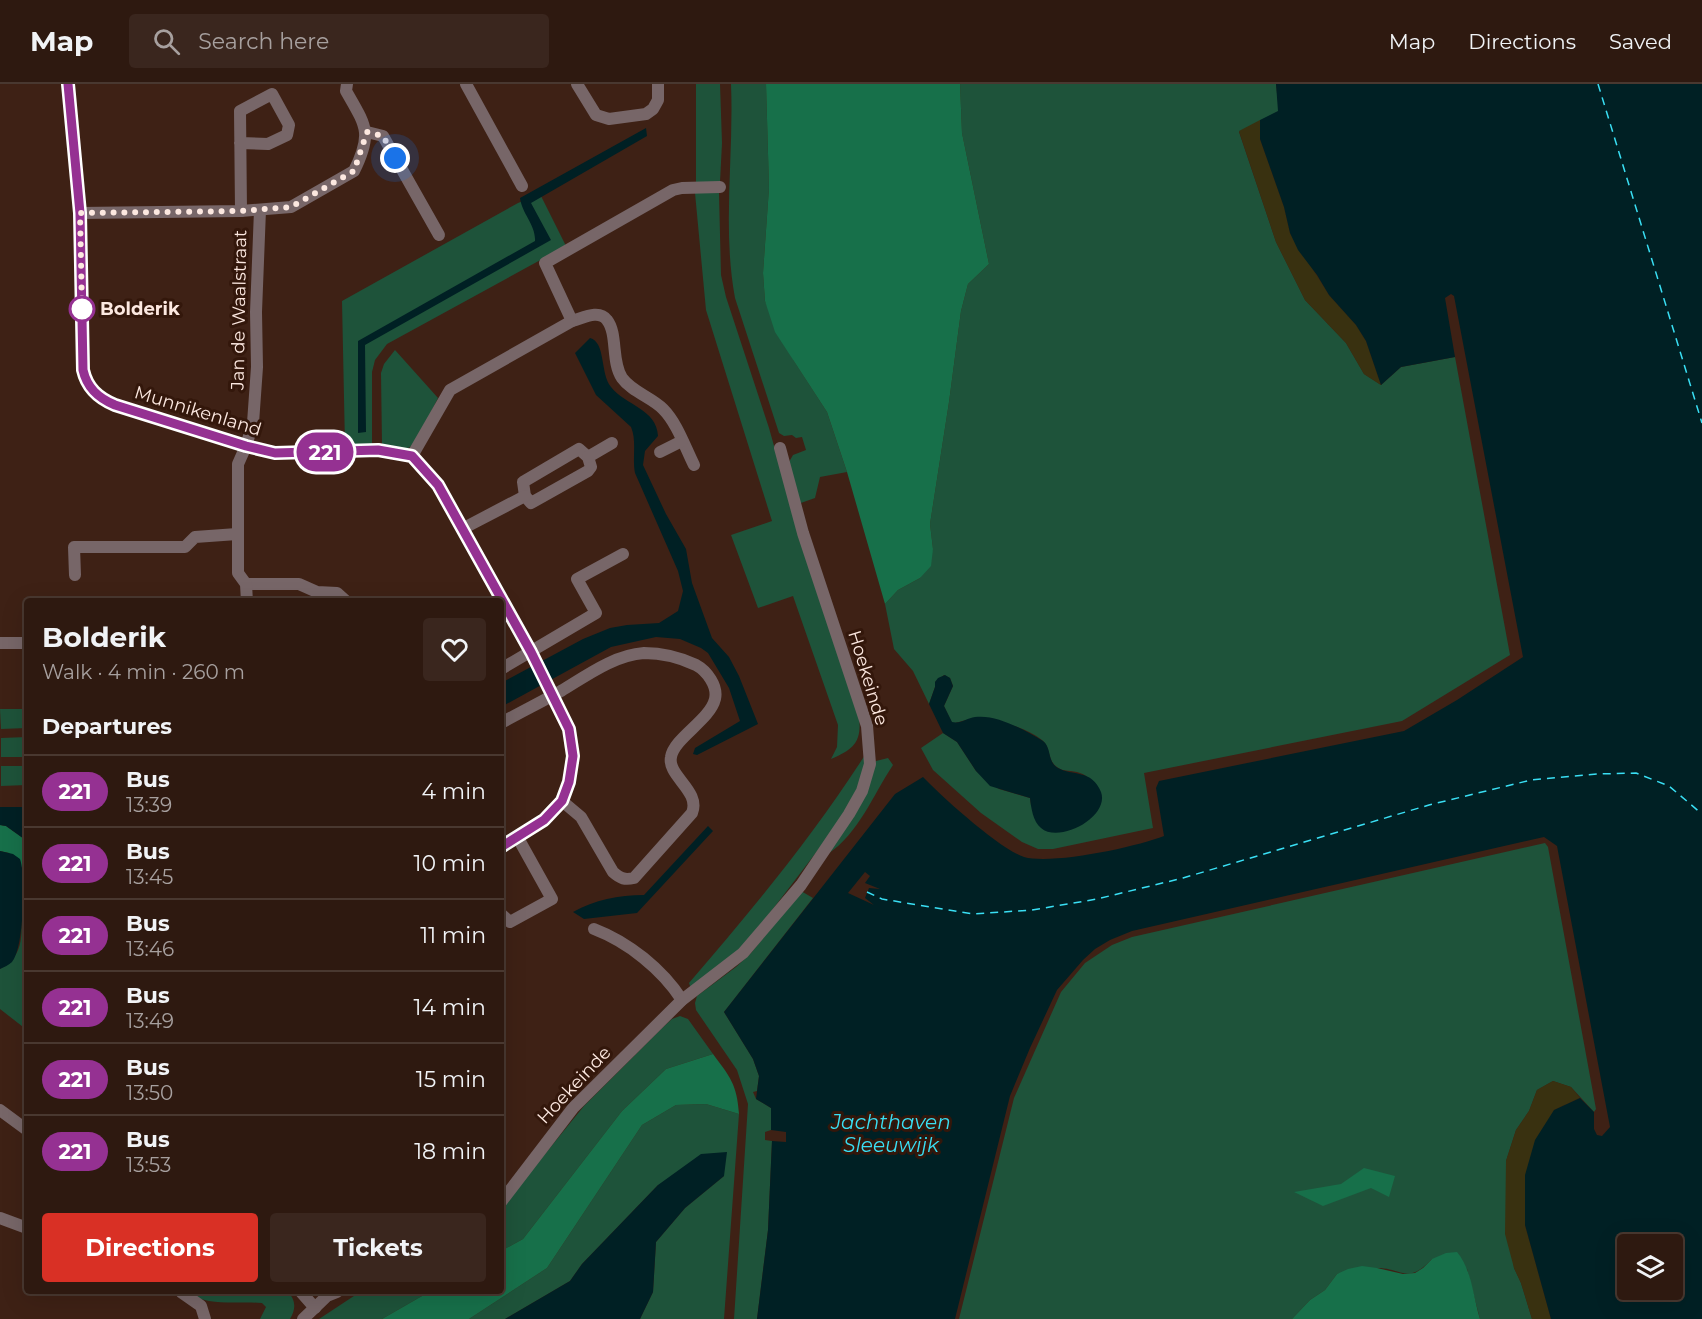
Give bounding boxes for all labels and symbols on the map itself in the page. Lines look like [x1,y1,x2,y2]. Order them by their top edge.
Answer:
your location [380,143,410,173]
street label: Jan de Waalstraat [227,230,251,391]
marker: Bolderik [69,296,95,322]
place label: Bolderik [100,298,180,320]
street label: Munnikenland [132,381,264,441]
line badge: 221 [290,432,360,472]
street label: Hoekeinde [843,628,893,728]
street label: Hoekeinde [532,1042,616,1128]
water label: Jachthaven Sleeuwijk [830,1110,951,1157]

